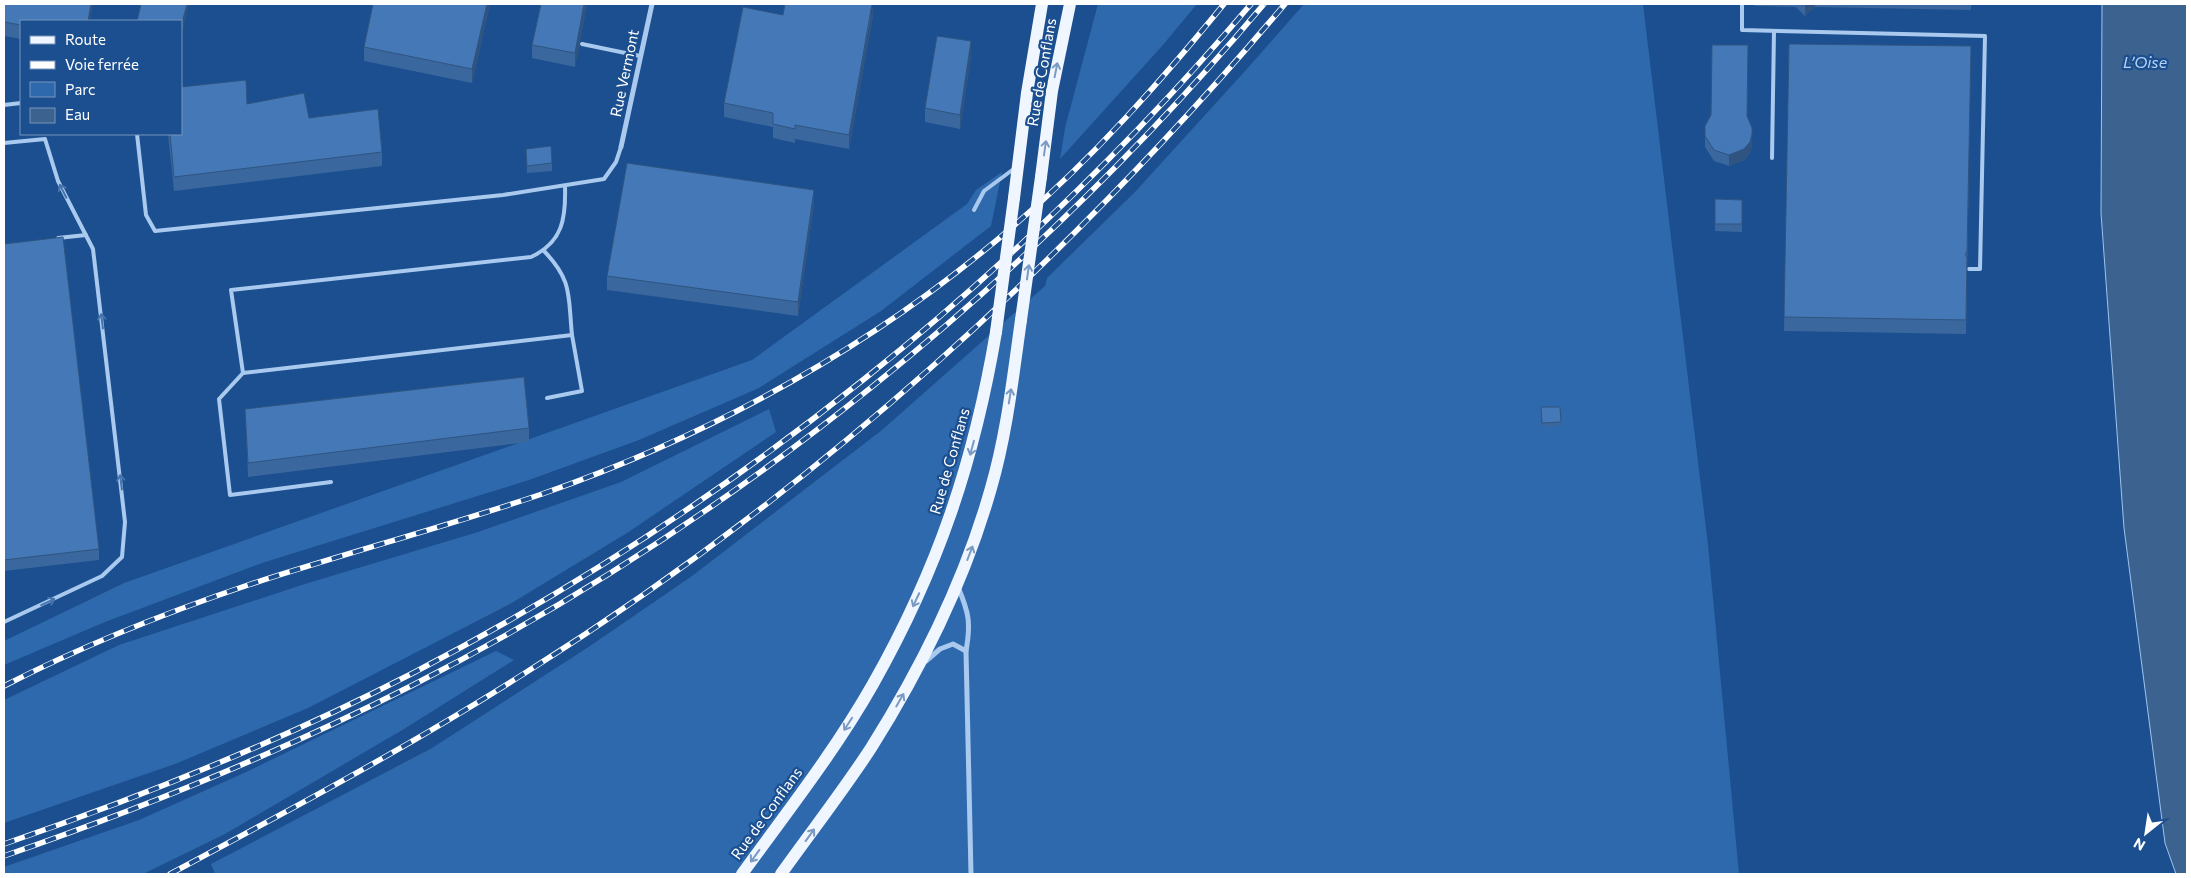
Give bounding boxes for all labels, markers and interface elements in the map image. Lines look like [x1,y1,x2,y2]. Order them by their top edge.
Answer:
street label: Rue de Conflans [1023,16,1059,127]
legend [20,20,182,135]
street label: Rue Vermont [606,28,642,118]
text: Route [65,30,106,48]
water label: L’Oise [2123,52,2168,71]
text: Voie ferrée [65,55,139,73]
one-way arrow [1052,63,1062,79]
text: Parc [65,80,95,98]
text: Eau [65,105,90,123]
one-way arrow [1040,140,1050,156]
one-way arrow [58,184,67,199]
one-way arrow [1023,264,1033,280]
one-way arrow [97,313,107,329]
one-way arrow [1005,388,1015,404]
street label: Rue de Conflans [925,406,973,516]
one-way arrow [966,440,976,456]
one-way arrow [116,475,126,491]
one-way arrow [966,546,975,561]
one-way arrow [910,593,920,608]
one-way arrow [40,596,55,606]
one-way arrow [895,693,905,707]
one-way arrow [843,716,853,730]
street label: Rue de Conflans [727,763,806,863]
north arrow [2121,808,2171,858]
one-way arrow [805,828,815,842]
text: N [2130,835,2148,855]
one-way arrow [750,849,760,863]

